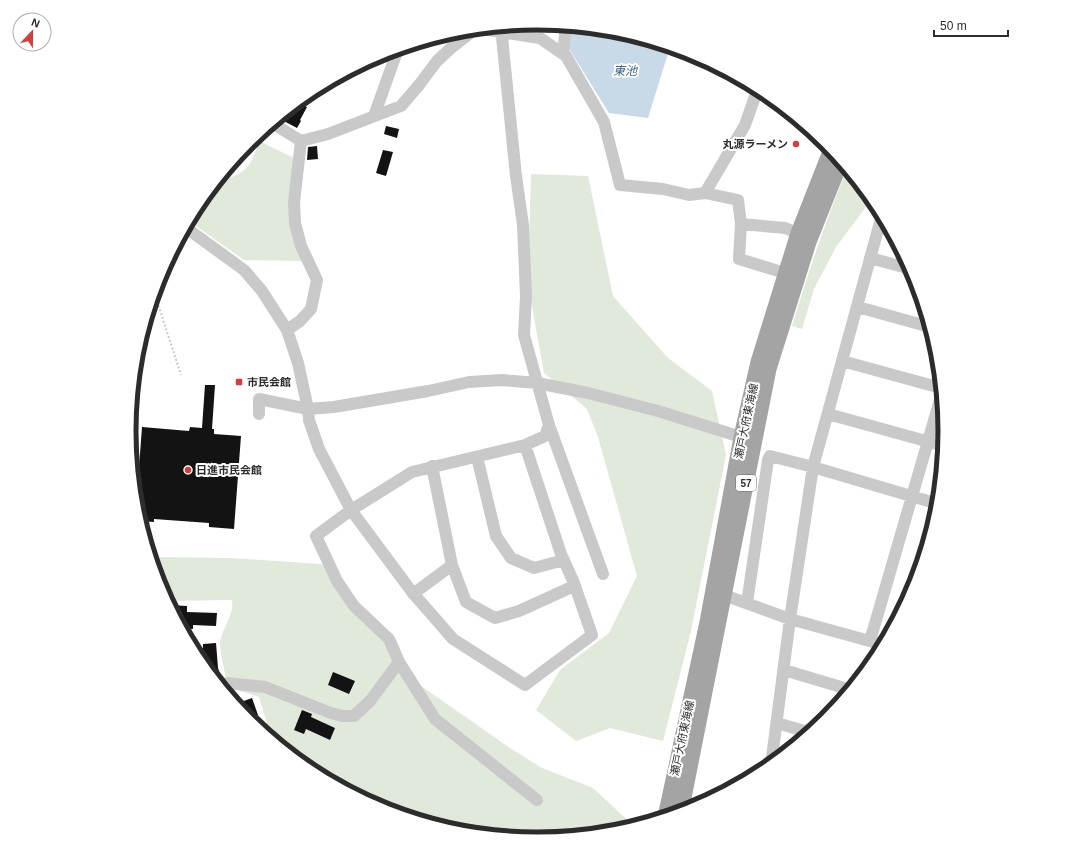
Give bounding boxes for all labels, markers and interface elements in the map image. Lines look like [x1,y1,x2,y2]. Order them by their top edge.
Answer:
north arrow [12,12,52,52]
scale bar [934,12,1008,38]
text: N [30,16,42,30]
text: 50 m [940,19,967,33]
water label: 東池 [613,64,638,78]
place label: 丸源ラーメン [722,138,788,150]
marker: 丸源ラーメン [791,139,801,149]
place label: 市民会館 [247,376,291,388]
marker: 市民会館 [234,377,244,387]
street label: 瀬戸大府東海線 [732,382,760,460]
place label: 日進市民会館 [196,464,262,476]
marker: 日進市民会館 [183,465,193,475]
road number: 57 [736,475,756,491]
street label: 瀬戸大府東海線 [668,699,696,777]

